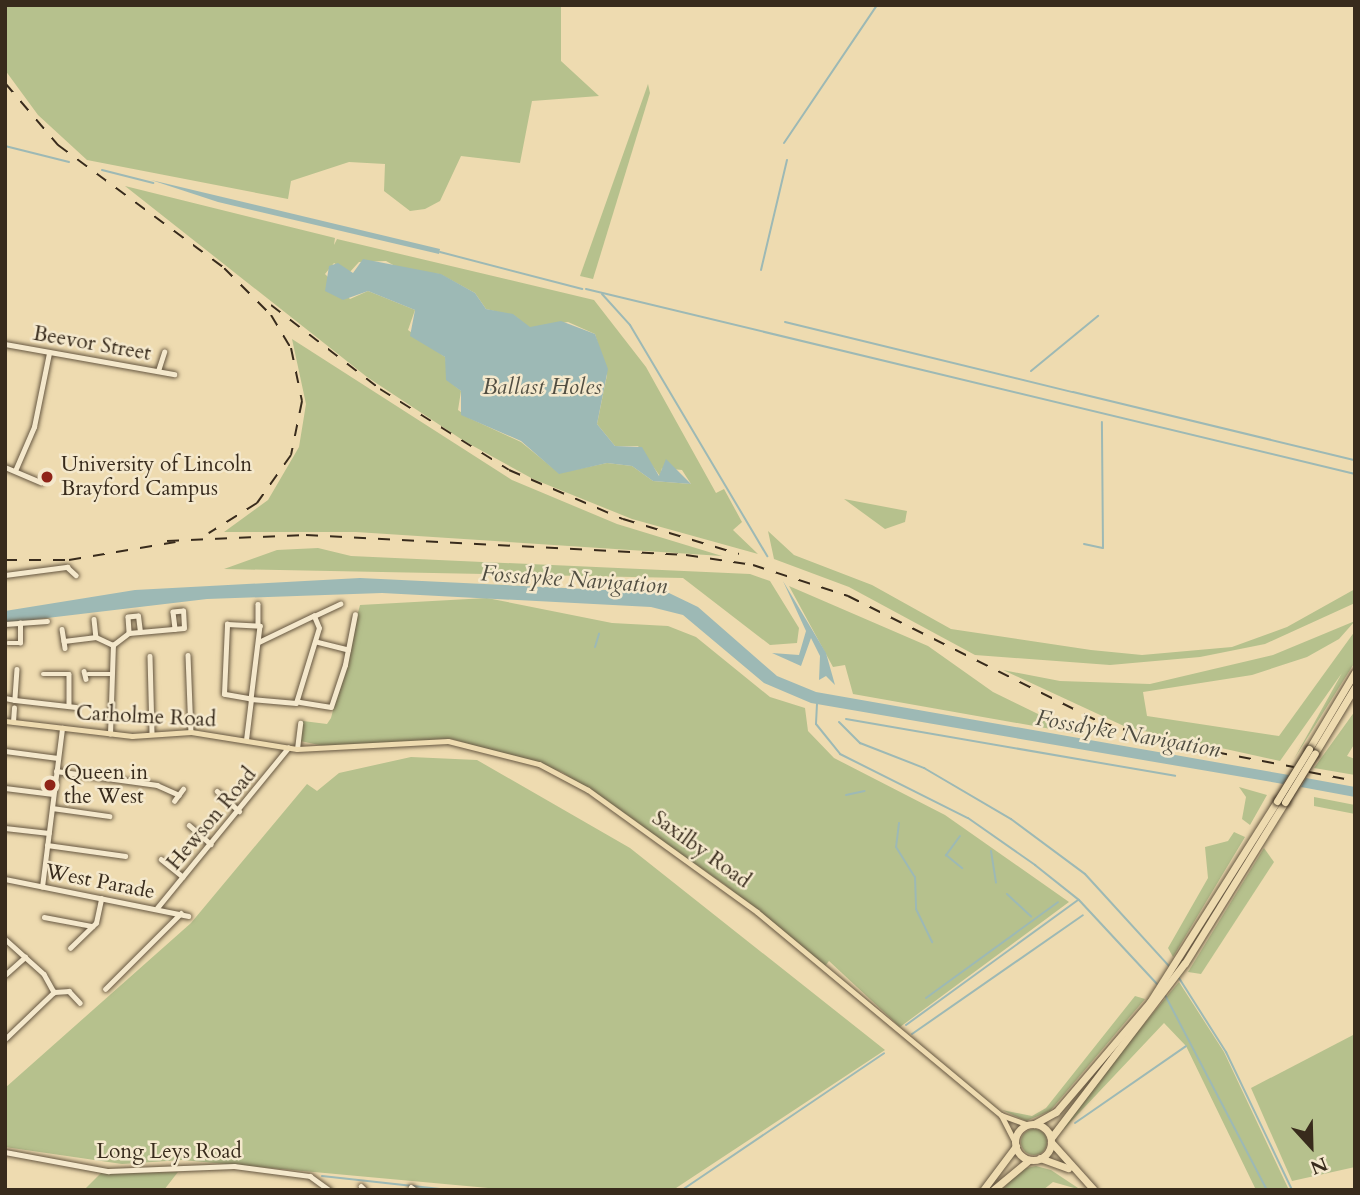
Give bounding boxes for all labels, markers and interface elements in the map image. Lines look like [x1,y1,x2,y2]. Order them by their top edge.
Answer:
street label: Beevor Street [31,321,153,367]
water label: Ballast Holes [482,373,602,401]
place label: University of Lincoln Brayford Campus [61,452,252,502]
marker: University of Lincoln Brayford Campus [39,469,55,485]
water label: Fossdyke Navigation [480,560,668,600]
street label: Carholme Road [75,701,217,733]
water label: Fossdyke Navigation [1034,704,1222,764]
place label: Queen in the West [64,760,148,810]
street label: Hewson Road [162,763,262,875]
marker: Queen in the West [42,777,58,793]
street label: Saxilby Road [647,806,755,894]
street label: West Parade [43,859,157,905]
north arrow [1276,1111,1346,1181]
street label: Long Leys Road [96,1139,242,1165]
text: N [1306,1150,1331,1181]

